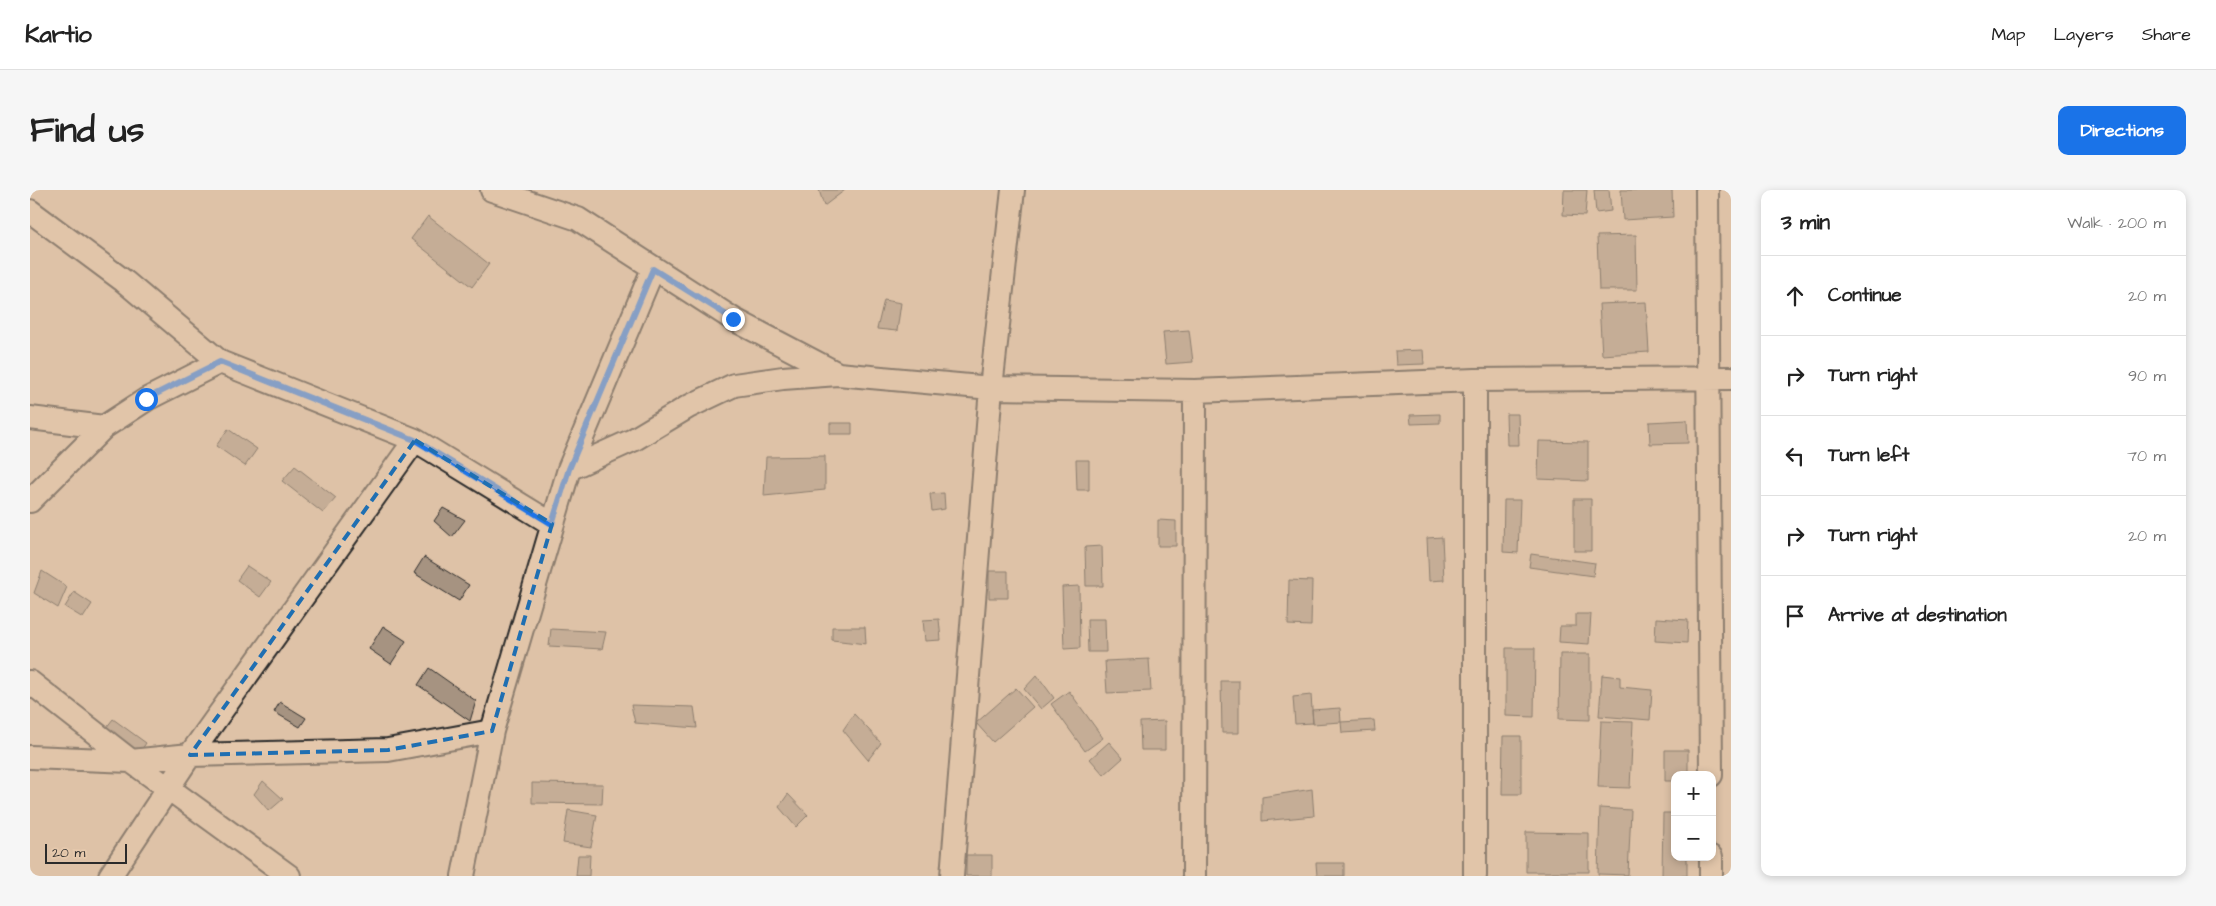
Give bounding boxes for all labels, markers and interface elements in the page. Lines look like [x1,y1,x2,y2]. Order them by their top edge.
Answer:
text: Kartio [25,18,92,52]
text: Map [1991,22,2025,47]
text: Layers [2053,22,2114,47]
text: Share [2142,22,2191,47]
text: Find us [30,106,144,155]
button: Directions [2058,106,2186,155]
text: 3 min [1781,208,1830,237]
text: Walk · 200 m [2067,212,2166,234]
icon: ahead [1781,282,1809,310]
text: Continue [1828,282,1902,309]
text: 20 m [2128,285,2166,307]
route end [722,308,745,331]
icon: right [1781,362,1809,390]
text: Turn right [1828,362,1917,389]
text: 90 m [2128,365,2166,387]
route start [135,388,158,411]
icon: left [1781,442,1809,470]
text: Turn left [1828,442,1909,469]
text: 70 m [2127,445,2166,467]
icon: right [1781,522,1809,550]
text: Turn right [1828,522,1917,549]
text: 20 m [2128,525,2166,547]
icon: arrive [1781,602,1809,630]
text: Arrive at destination [1828,602,2007,629]
map controls [1671,771,1716,861]
button: + [1671,771,1716,816]
button: − [1671,816,1716,861]
scale bar [45,841,128,864]
text: 20 m [52,843,85,863]

